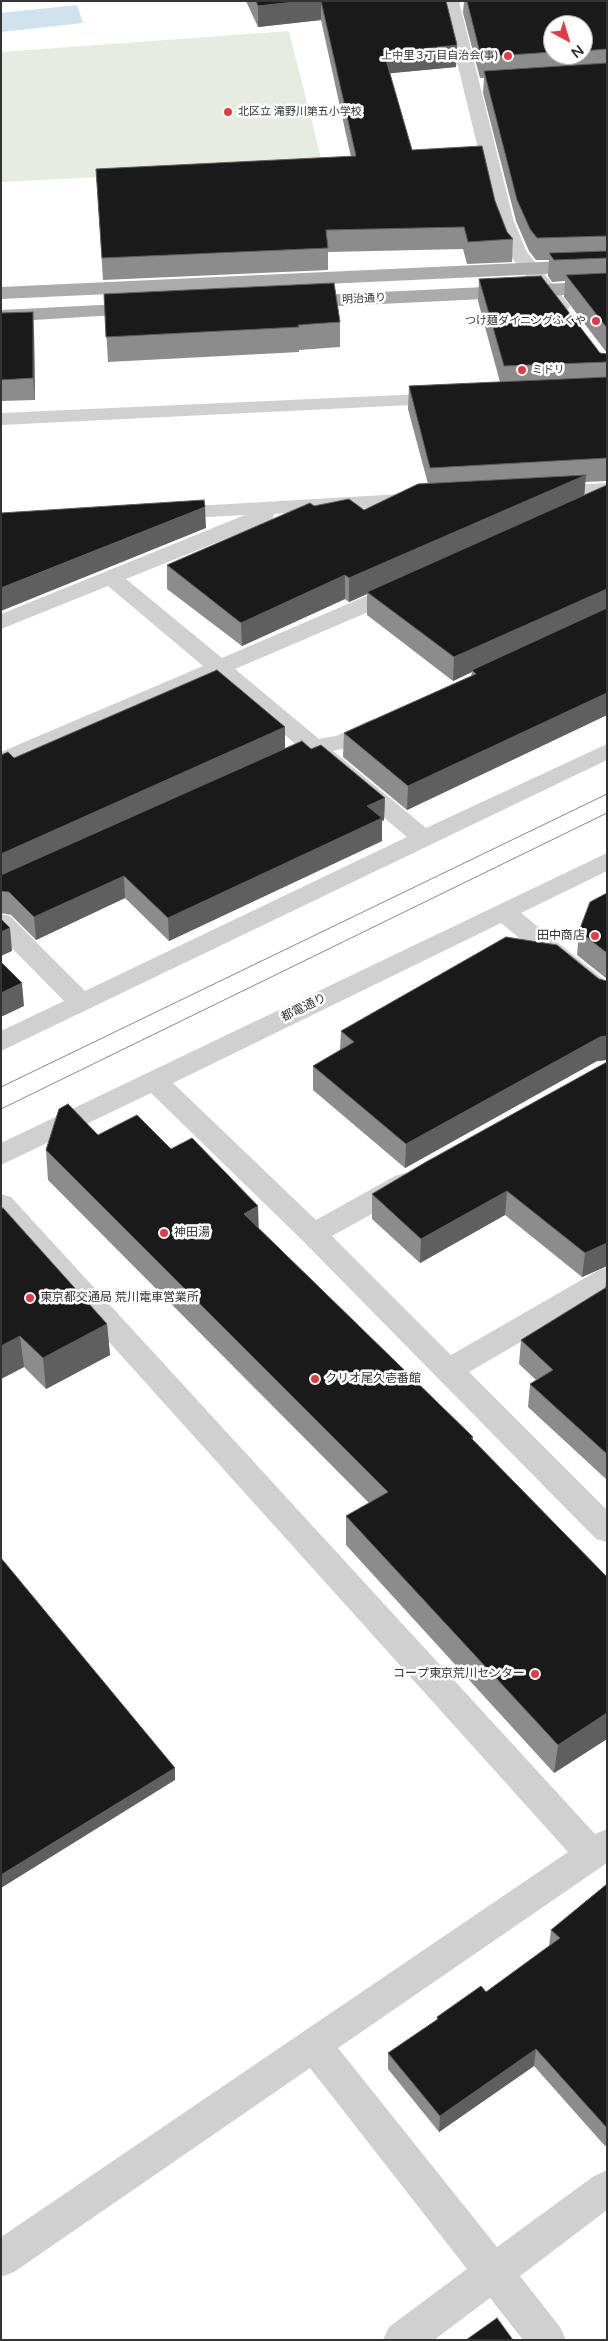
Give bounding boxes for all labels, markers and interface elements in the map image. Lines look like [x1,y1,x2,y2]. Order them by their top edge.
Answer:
north arrow [543,15,593,65]
text: N [567,41,587,61]
place label: 上中里３丁目自治会(事) [381,49,498,63]
marker: 上中里３丁目自治会(事) [502,50,514,62]
place label: 北区立 滝野川第五小学校 [238,105,362,119]
marker: 北区立 滝野川第五小学校 [222,106,234,118]
street label: 明治通り [342,291,386,307]
place label: つけ麺ダイニングふくや [465,314,586,328]
marker: つけ麺ダイニングふくや [590,315,602,327]
place label: ミドリ [532,363,565,377]
marker: ミドリ [516,364,528,376]
place label: 田中商店 [537,929,585,943]
marker: 田中商店 [589,930,601,942]
street label: 都電通り [279,991,329,1025]
place label: 神田湯 [174,1226,210,1240]
marker: 神田湯 [158,1227,170,1239]
place label: 東京都交通局 荒川電車営業所 [40,1291,199,1305]
marker: 東京都交通局 荒川電車営業所 [24,1292,36,1304]
place label: クリオ尾久壱番館 [325,1372,421,1386]
marker: クリオ尾久壱番館 [309,1373,321,1385]
place label: コープ東京荒川センター [393,1667,525,1681]
marker: コープ東京荒川センター [529,1668,541,1680]

